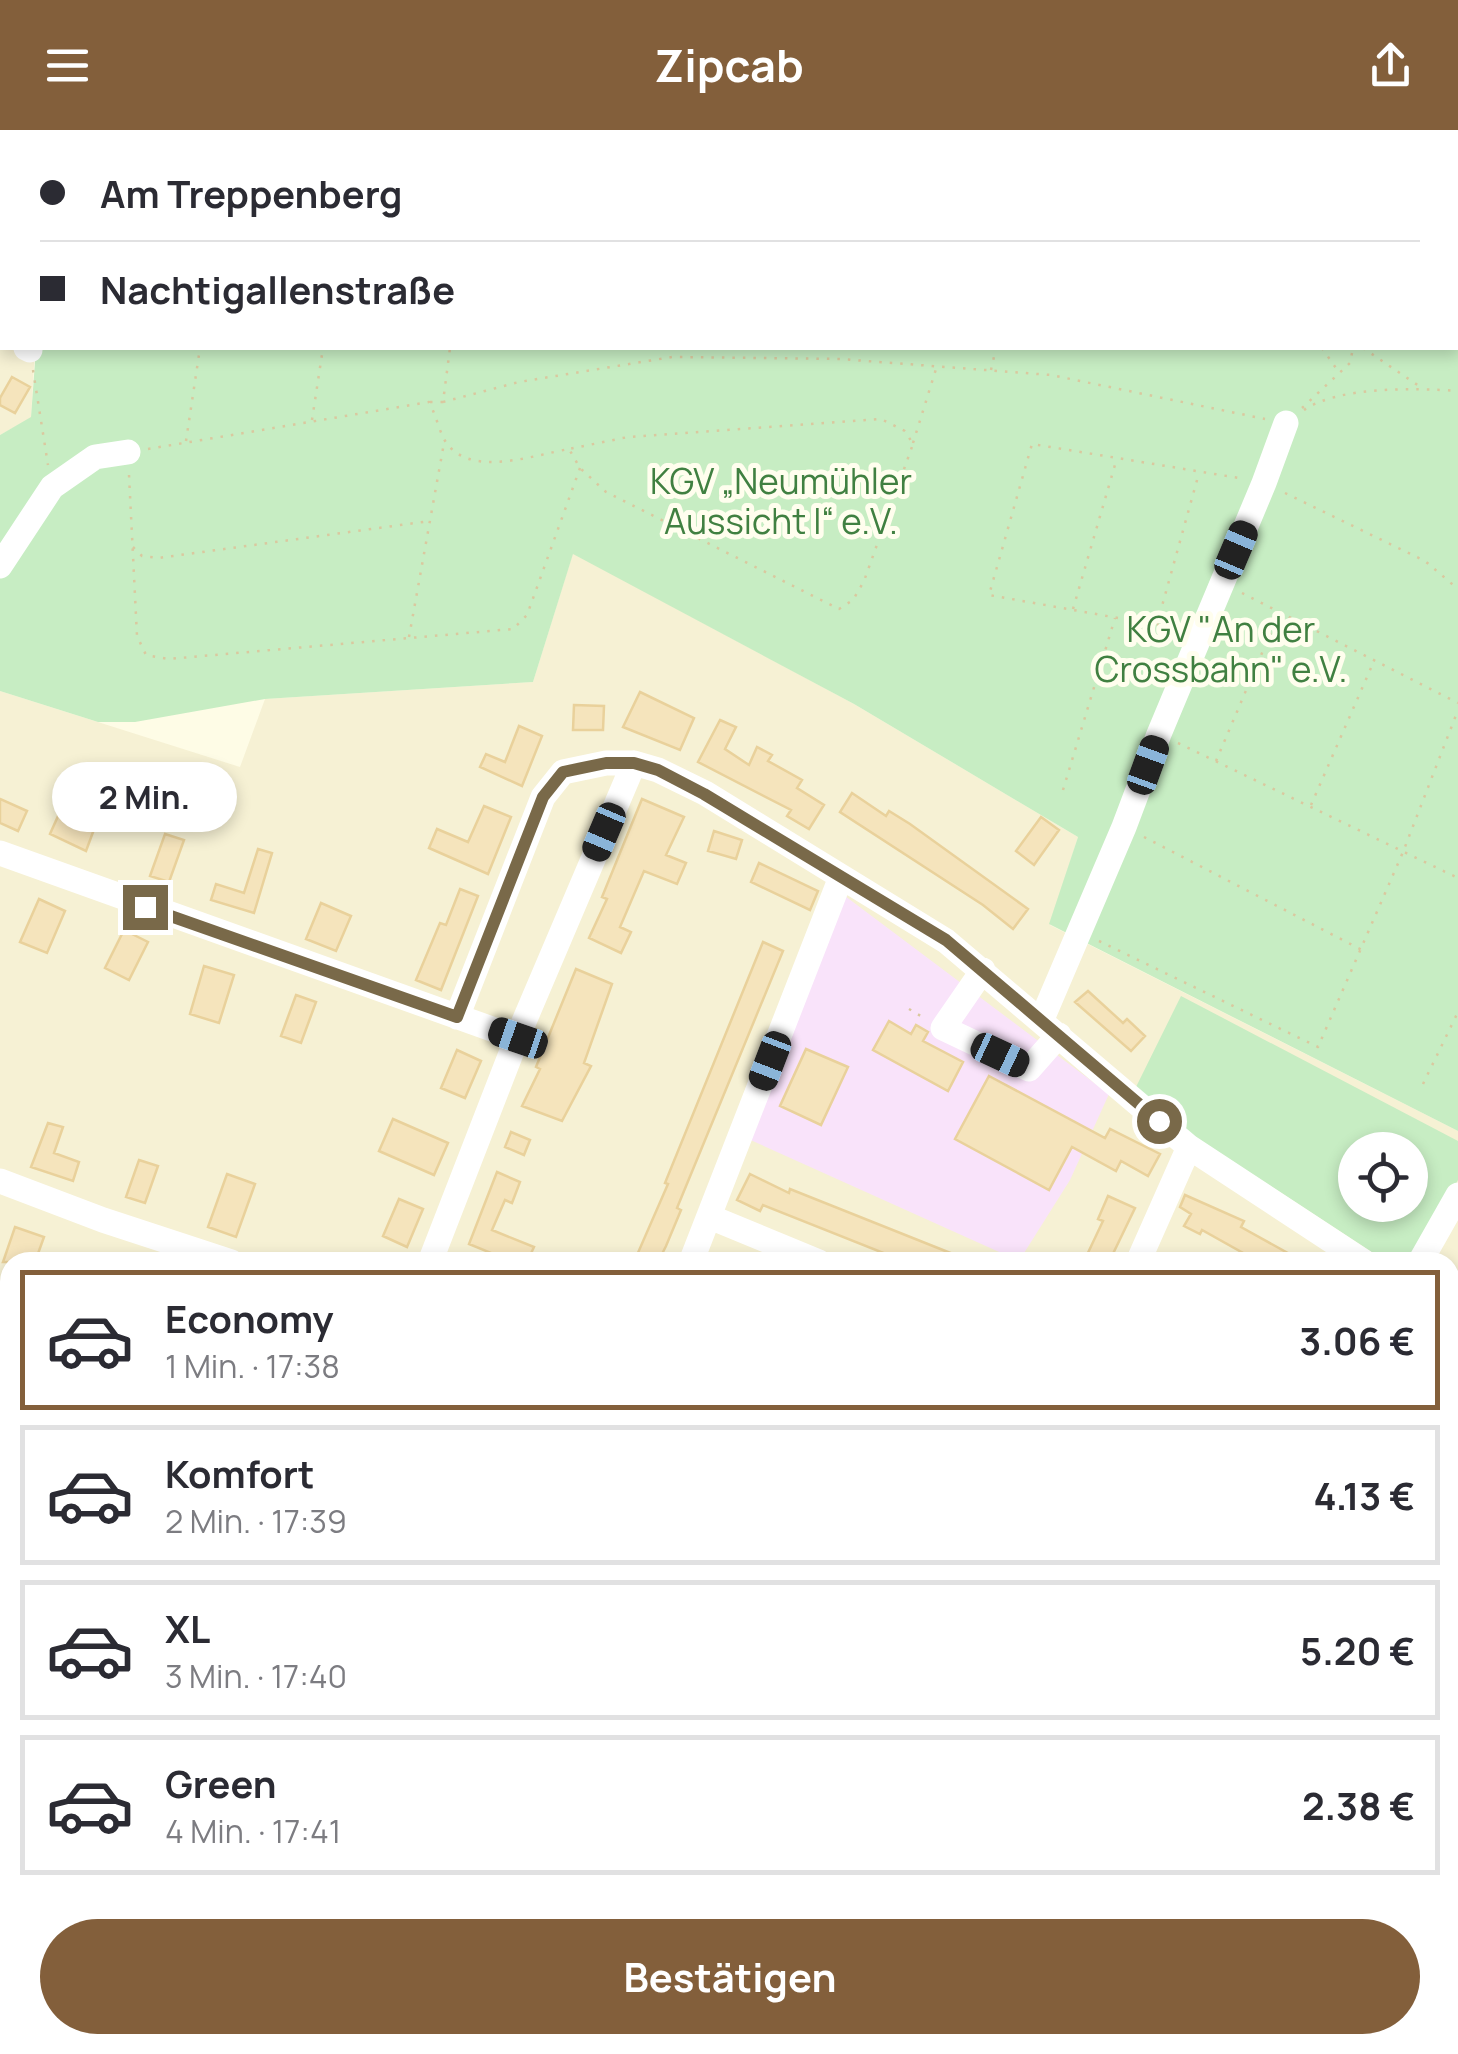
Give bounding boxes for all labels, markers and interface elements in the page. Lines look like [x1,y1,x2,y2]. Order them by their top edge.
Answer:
text: Zipcab [654,34,804,96]
icon: menu [40,38,95,93]
icon: share [1363,38,1418,93]
text: Am Treppenberg [100,167,402,219]
text: Nachtigallenstraße [100,263,455,315]
park label: KGV „Neumühler Aussicht I“ e.V. [650,457,912,545]
car [1210,517,1262,583]
park label: KGV "An der Crossbahn" e.V. [1095,605,1347,693]
car [1124,732,1172,798]
callout: 2 Min. [52,762,238,832]
text: 2 Min. [99,775,190,819]
car [578,799,630,865]
route end [123,885,168,930]
car [485,1014,551,1062]
car [745,1028,795,1094]
car [966,1029,1034,1081]
route start [1137,1099,1182,1144]
map controls [1338,1132,1428,1222]
button: locate [1338,1132,1428,1222]
text: Economy [165,1292,334,1344]
icon: car [45,1295,135,1385]
text: 3.06 € [1299,1314,1415,1366]
text: 1 Min. · 17:38 [165,1344,340,1388]
text: Komfort [165,1447,314,1499]
icon: car [45,1450,135,1540]
text: 4.13 € [1313,1469,1415,1521]
text: 2 Min. · 17:39 [165,1499,347,1543]
text: XL [165,1602,210,1654]
icon: car [45,1605,135,1695]
text: 5.20 € [1300,1624,1415,1676]
text: 3 Min. · 17:40 [165,1654,347,1698]
text: Green [165,1757,277,1809]
icon: car [45,1760,135,1850]
text: 2.38 € [1302,1779,1415,1831]
text: 4 Min. · 17:41 [165,1809,341,1853]
button: Bestätigen [40,1919,1420,2034]

